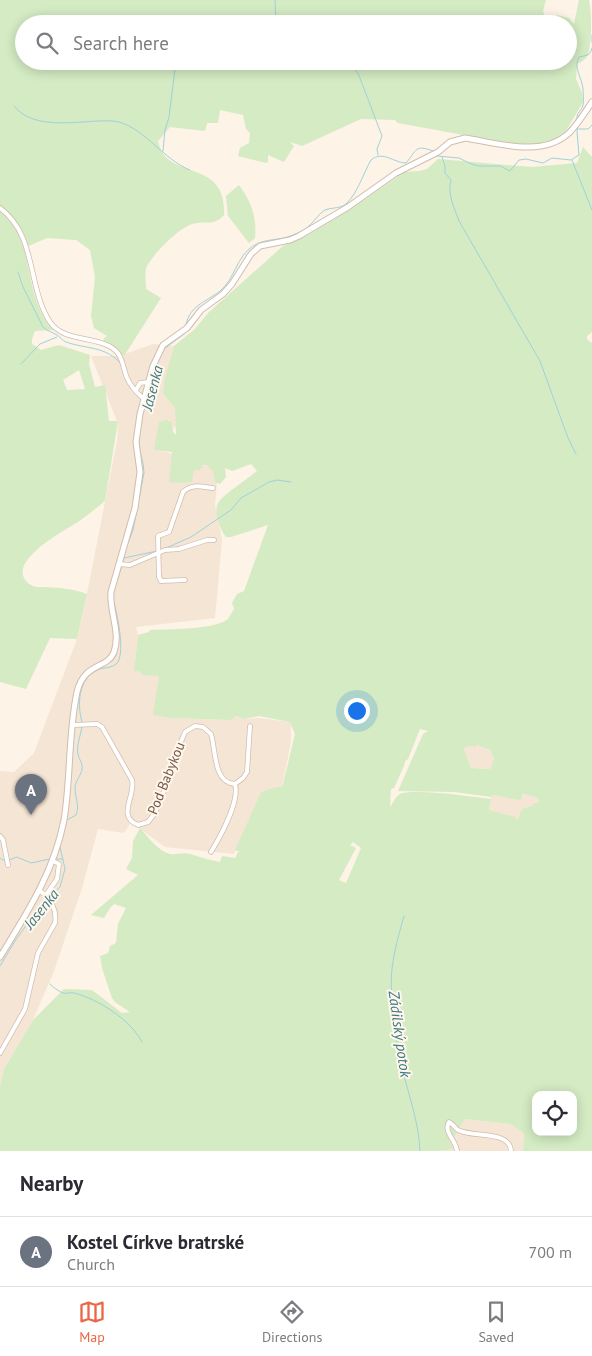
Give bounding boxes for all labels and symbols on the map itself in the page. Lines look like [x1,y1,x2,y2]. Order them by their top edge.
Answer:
water label: Jasenka [137,363,167,414]
your location [344,698,370,724]
street label: Pod Babykou [143,739,189,817]
pin: A [15,774,47,815]
water label: Jasenka [19,885,63,934]
water label: Zádilský potok [384,989,416,1080]

